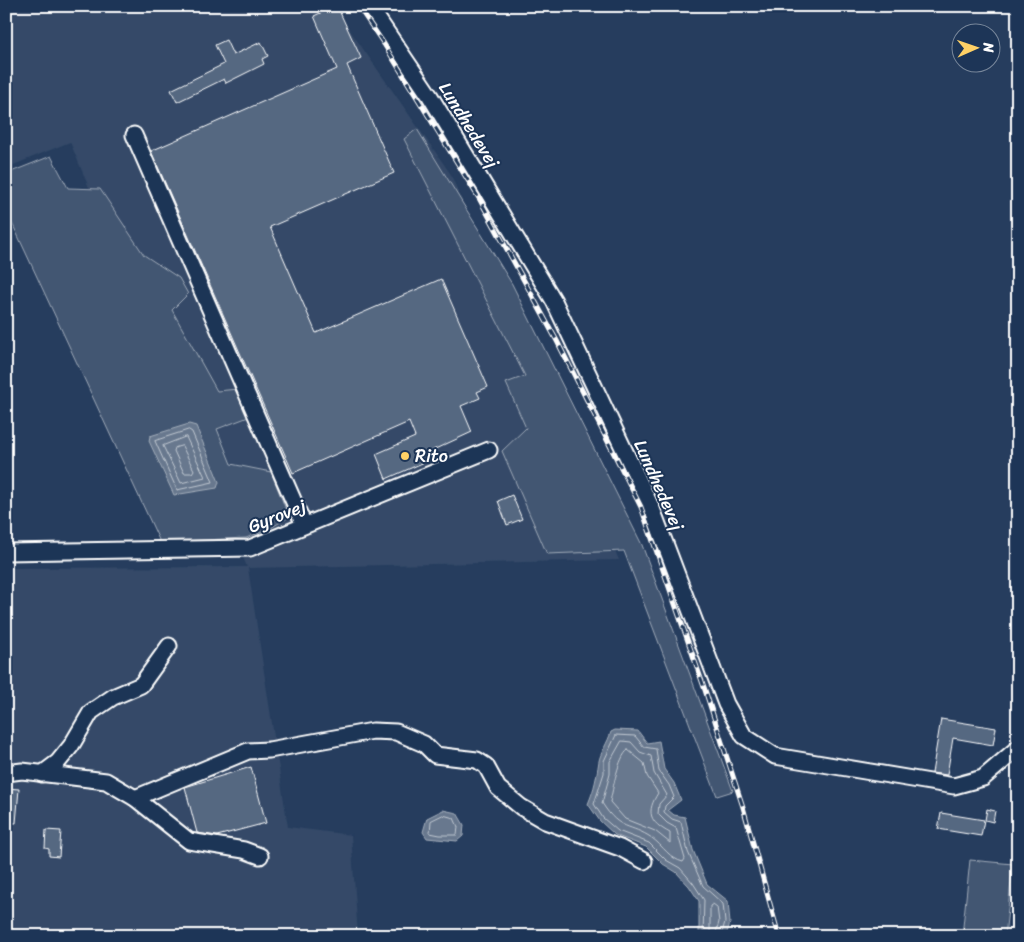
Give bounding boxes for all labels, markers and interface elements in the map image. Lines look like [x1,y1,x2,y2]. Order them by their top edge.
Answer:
north arrow [952,22,1002,72]
text: N [976,41,1001,53]
street label: Lundhedevej [430,75,509,175]
street label: Lundhedevej [625,434,694,536]
place label: Rito [415,440,448,472]
marker: Rito [399,450,411,462]
street label: Gyrovej [243,490,311,542]

